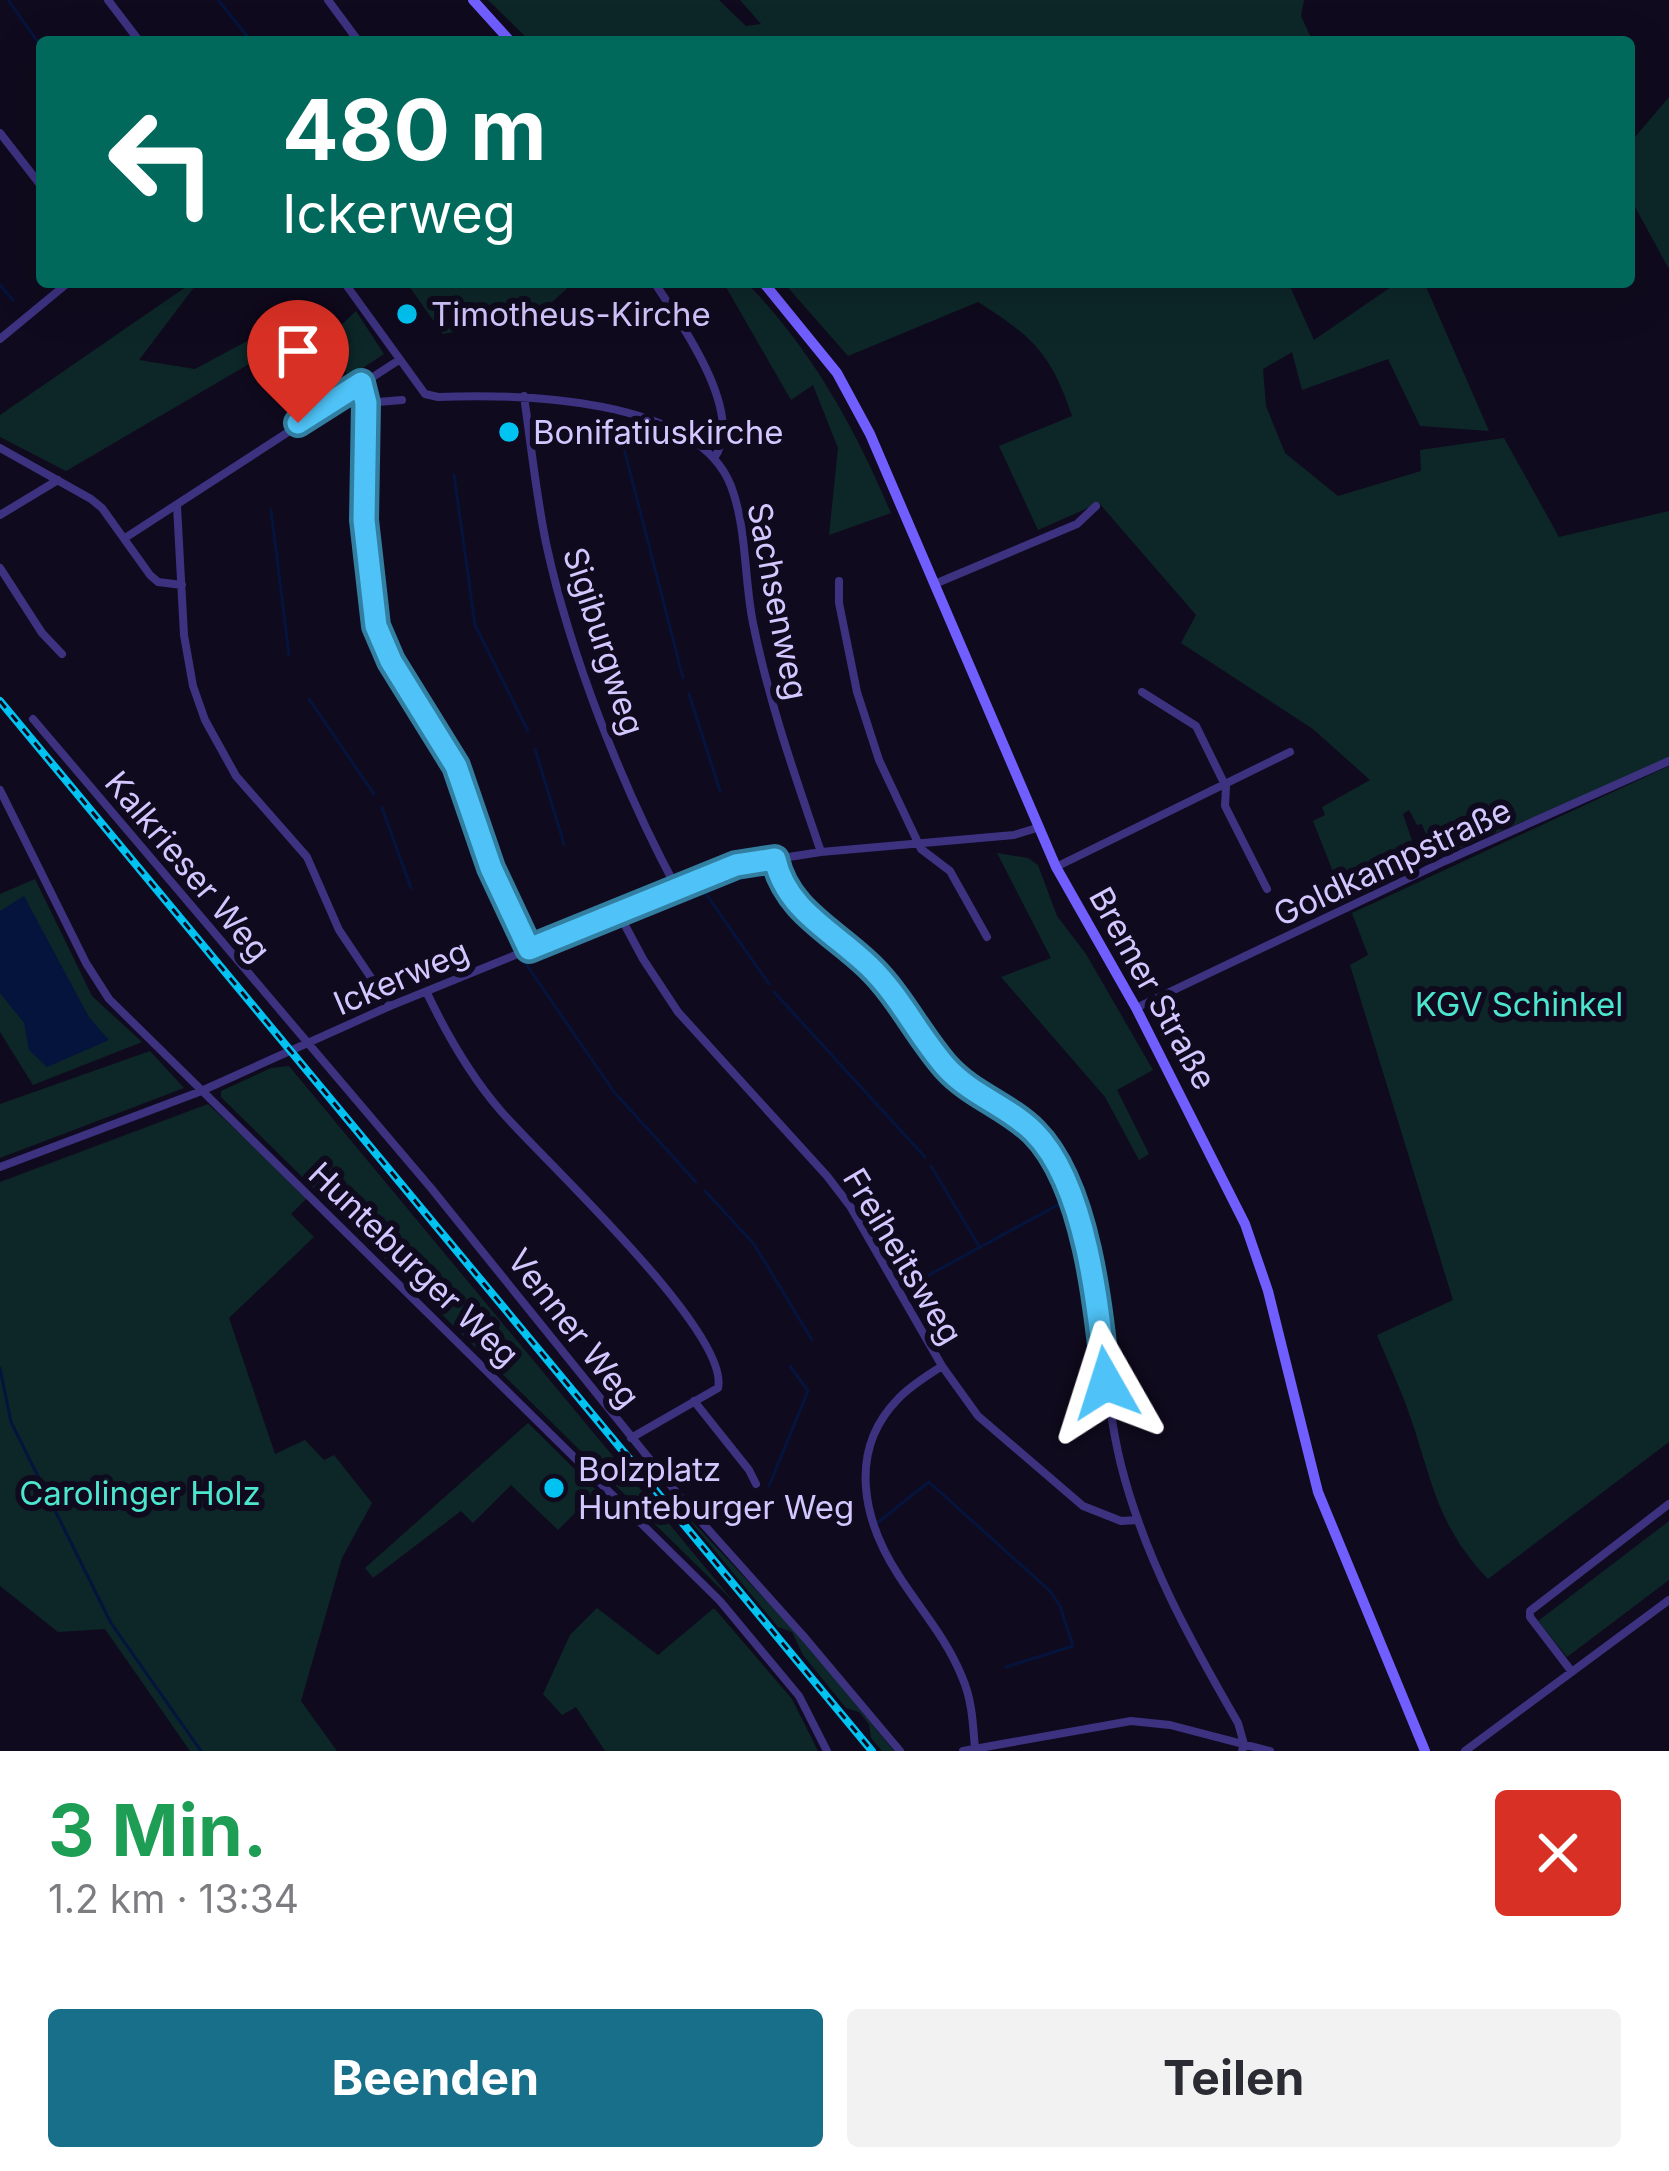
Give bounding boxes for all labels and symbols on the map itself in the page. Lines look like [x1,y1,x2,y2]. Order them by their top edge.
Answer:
place label: Timotheus-Kirche [431,294,711,334]
pin [247,300,349,423]
marker: Timotheus-Kirche [394,301,420,327]
place label: Bonifatiuskirche [533,412,783,452]
marker: Bonifatiuskirche [496,419,522,445]
street label: Sachsenweg [739,499,817,703]
street label: Sigiburgweg [555,542,653,740]
street label: Kalkrieser Weg [97,763,279,969]
street label: Goldkampstraße [1267,790,1517,934]
street label: Bremer Straße [1081,880,1225,1096]
street label: Ickerweg [327,931,475,1023]
park label: KGV Schinkel [1415,984,1623,1024]
street label: Hunteburger Weg [301,1154,527,1374]
street label: Freiheitsweg [835,1161,971,1351]
street label: Venner Weg [500,1241,648,1415]
position arrow [1043,1320,1169,1446]
place label: Bolzplatz Hunteburger Weg [578,1449,854,1527]
park label: Carolinger Holz [19,1473,261,1513]
marker: Bolzplatz Hunteburger Weg [541,1475,567,1501]

